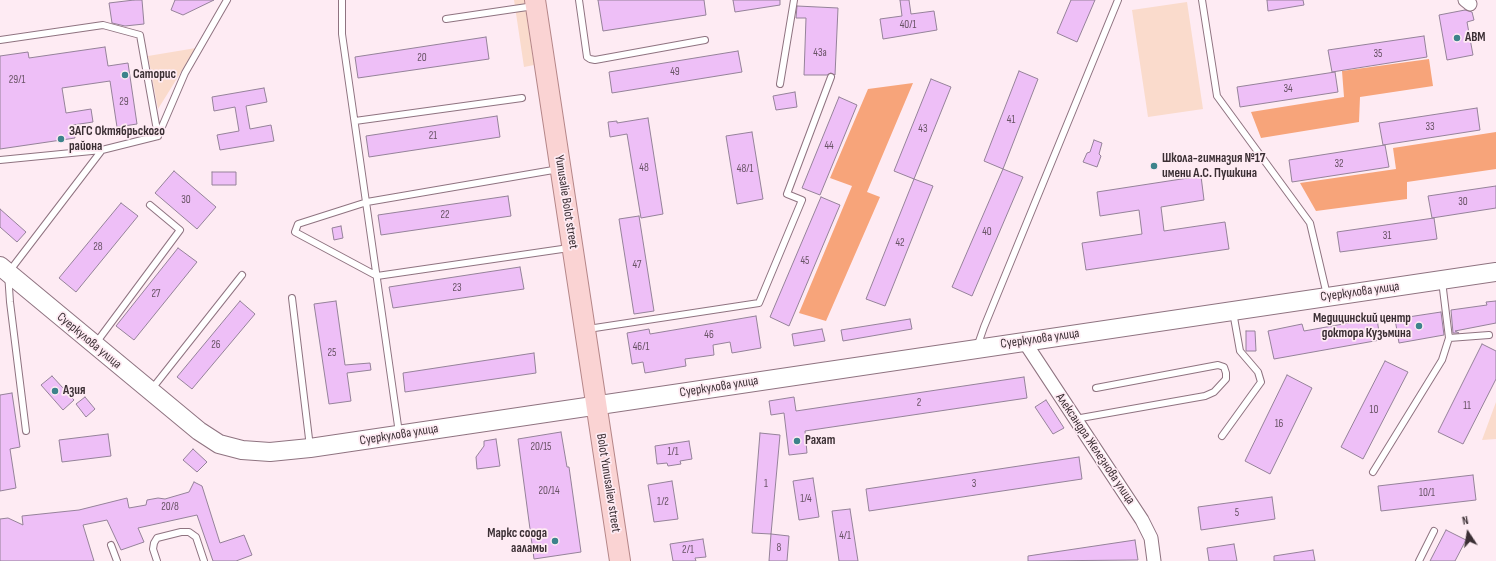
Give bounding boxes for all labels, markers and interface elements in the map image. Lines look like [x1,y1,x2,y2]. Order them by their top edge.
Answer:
house number: 40/1 [900,18,916,32]
place label: ABM [1465,30,1486,46]
marker: ABM [1452,33,1462,43]
house number: 43а [813,46,827,60]
house number: 35 [1373,47,1383,61]
house number: 20 [417,51,427,65]
house number: 49 [670,65,680,79]
place label: Саторис [133,67,176,83]
marker: Саторис [120,70,130,80]
house number: 29/1 [9,73,25,87]
house number: 34 [1283,82,1293,96]
house number: 29 [119,95,129,109]
house number: 41 [1007,113,1015,127]
house number: 33 [1425,120,1435,134]
house number: 43 [918,122,928,136]
place label: ЗАГС Октябрьского района [69,124,165,155]
house number: 21 [429,129,437,143]
marker: ЗАГС Октябрьского района [56,134,66,144]
house number: 44 [824,139,834,153]
place label: Школа-гимназия №17 имени А.С. Пушкина [1162,151,1265,182]
street label: Yunusalie Bolot street [551,154,581,250]
house number: 32 [1334,157,1344,171]
house number: 48 [639,161,649,175]
marker: Школа-гимназия №17 имени А.С. Пушкина [1149,161,1159,171]
house number: 48/1 [737,162,753,176]
house number: 30 [181,193,191,207]
house number: 30 [1458,195,1468,209]
house number: 22 [440,208,450,222]
house number: 40 [982,225,992,239]
house number: 31 [1383,229,1391,243]
house number: 42 [895,236,905,250]
house number: 28 [93,240,103,254]
house number: 45 [800,254,810,268]
house number: 47 [633,258,641,272]
street label: Суеркулова улица [1320,279,1400,305]
house number: 23 [452,281,462,295]
house number: 27 [152,287,160,301]
street label: Суеркулова улица [54,309,124,373]
place label: Медицинский центр доктора Кузьмина [1313,311,1411,342]
marker: Медицинский центр доктора Кузьмина [1414,321,1424,331]
street label: Суеркулова улица [1000,326,1080,352]
house number: 46 [704,328,714,342]
house number: 26 [211,338,221,352]
house number: 46/1 [633,340,649,354]
house number: 25 [328,346,336,360]
street label: Суеркулова улица [679,373,759,401]
place label: Азия [63,383,85,399]
marker: Азия [50,386,60,396]
street label: Александра Железнова улица [1052,391,1138,507]
house number: 2 [917,396,921,410]
house number: 11 [1463,399,1471,413]
house number: 10 [1370,403,1378,417]
house number: 16 [1275,417,1283,431]
street label: Суеркулова улица [359,421,439,449]
street label: Bolot Yunusaliev street [592,432,624,534]
place label: Рахат [805,433,835,449]
marker: Рахат [792,436,802,446]
house number: 20/15 [531,440,551,454]
house number: 1/1 [667,445,679,459]
house number: 1 [764,477,768,491]
house number: 3 [972,477,976,491]
house number: 20/14 [538,484,560,498]
house number: 10/1 [1419,486,1435,500]
house number: 1/4 [800,492,812,506]
house number: 1/2 [657,495,669,509]
house number: 20/8 [161,500,179,514]
house number: 5 [1235,506,1239,520]
north arrow [1448,513,1488,553]
text: N [1461,514,1470,528]
place label: Маркс соода ааламы [487,526,547,557]
house number: 4/1 [839,529,851,543]
marker: Маркс соода ааламы [550,536,560,546]
house number: 8 [777,541,781,555]
house number: 2/1 [682,543,694,557]

